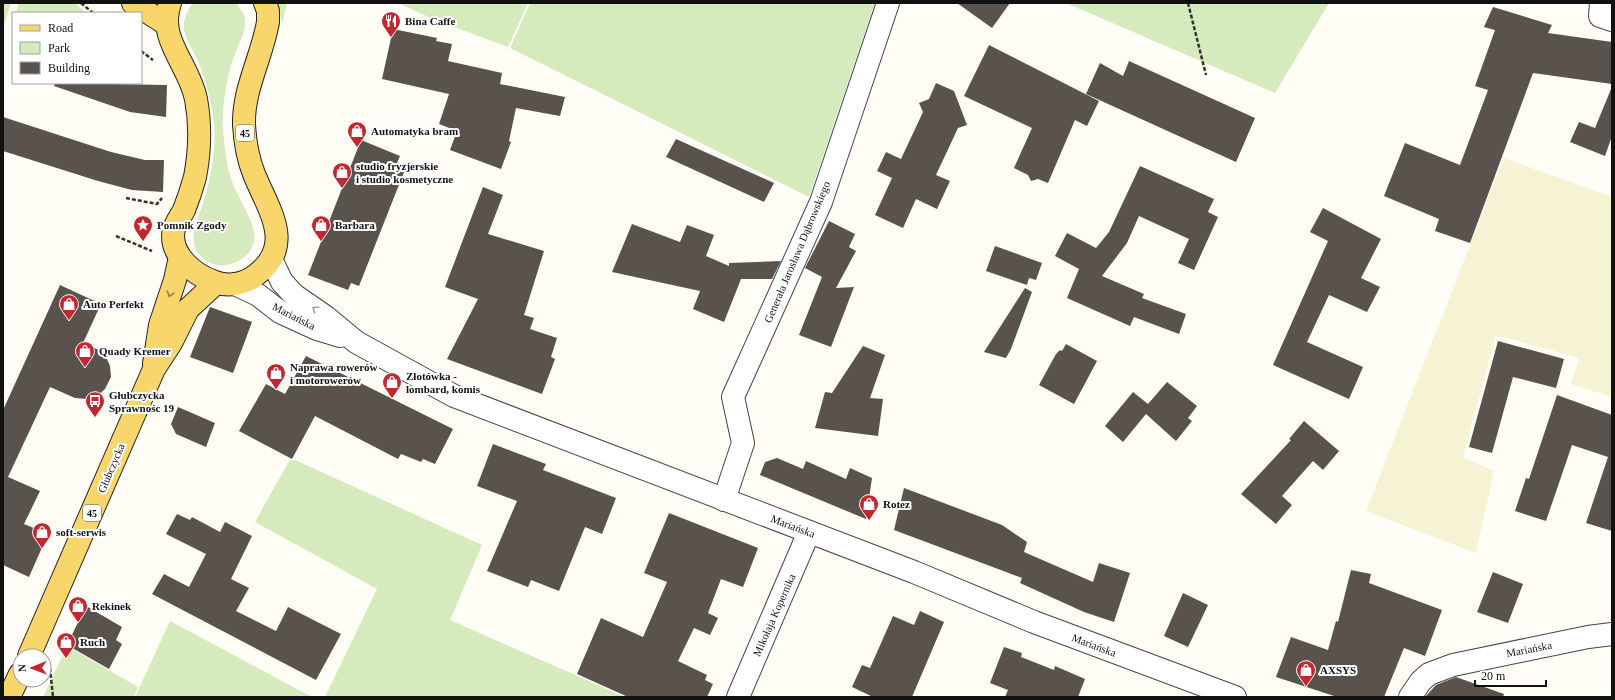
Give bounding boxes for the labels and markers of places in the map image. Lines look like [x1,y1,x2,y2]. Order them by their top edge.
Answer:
restaurant icon: Bina Caffe [380,10,402,38]
place label: Bina Caffe [405,15,456,27]
shop icon: Automatyka bram [346,120,368,148]
place label: Automatyka bram [371,125,458,137]
place label: studio fryzjerskie i studio kosmetyczne [356,160,453,185]
shop icon: studio fryzjerskie i studio kosmetyczne [331,161,353,189]
place icon: Pomnik Zgody [132,214,154,242]
shop icon: Barbara [310,214,332,242]
place label: Pomnik Zgody [157,219,227,231]
place label: Barbara [335,219,375,231]
shop icon: Auto Perfekt [58,293,80,321]
place label: Auto Perfekt [83,298,144,310]
shop icon: Quady Kremer [74,340,96,368]
place label: Quady Kremer [99,345,171,357]
place label: Naprawa rowerów i motorowerów [290,361,378,386]
shop icon: Naprawa rowerów i motorowerów [265,362,287,390]
place label: Złotówka - lombard, komis [406,370,481,395]
shop icon: Złotówka - lombard, komis [381,371,403,399]
place label: Głubczycka Sprawnośc 19 [109,389,175,414]
bus stop icon: Głubczycka Sprawnośc 19 [84,390,106,418]
shop icon: Rotez [858,493,880,521]
place label: Rotez [883,498,910,510]
shop icon: soft-serwis [31,521,53,549]
place label: soft-serwis [56,526,107,538]
shop icon: Rekinek [67,595,89,623]
place label: Rekinek [92,600,132,612]
shop icon: Ruch [55,631,77,659]
place label: Ruch [80,636,105,648]
shop icon: AXSYS [1295,659,1317,687]
place label: AXSYS [1320,664,1356,676]

